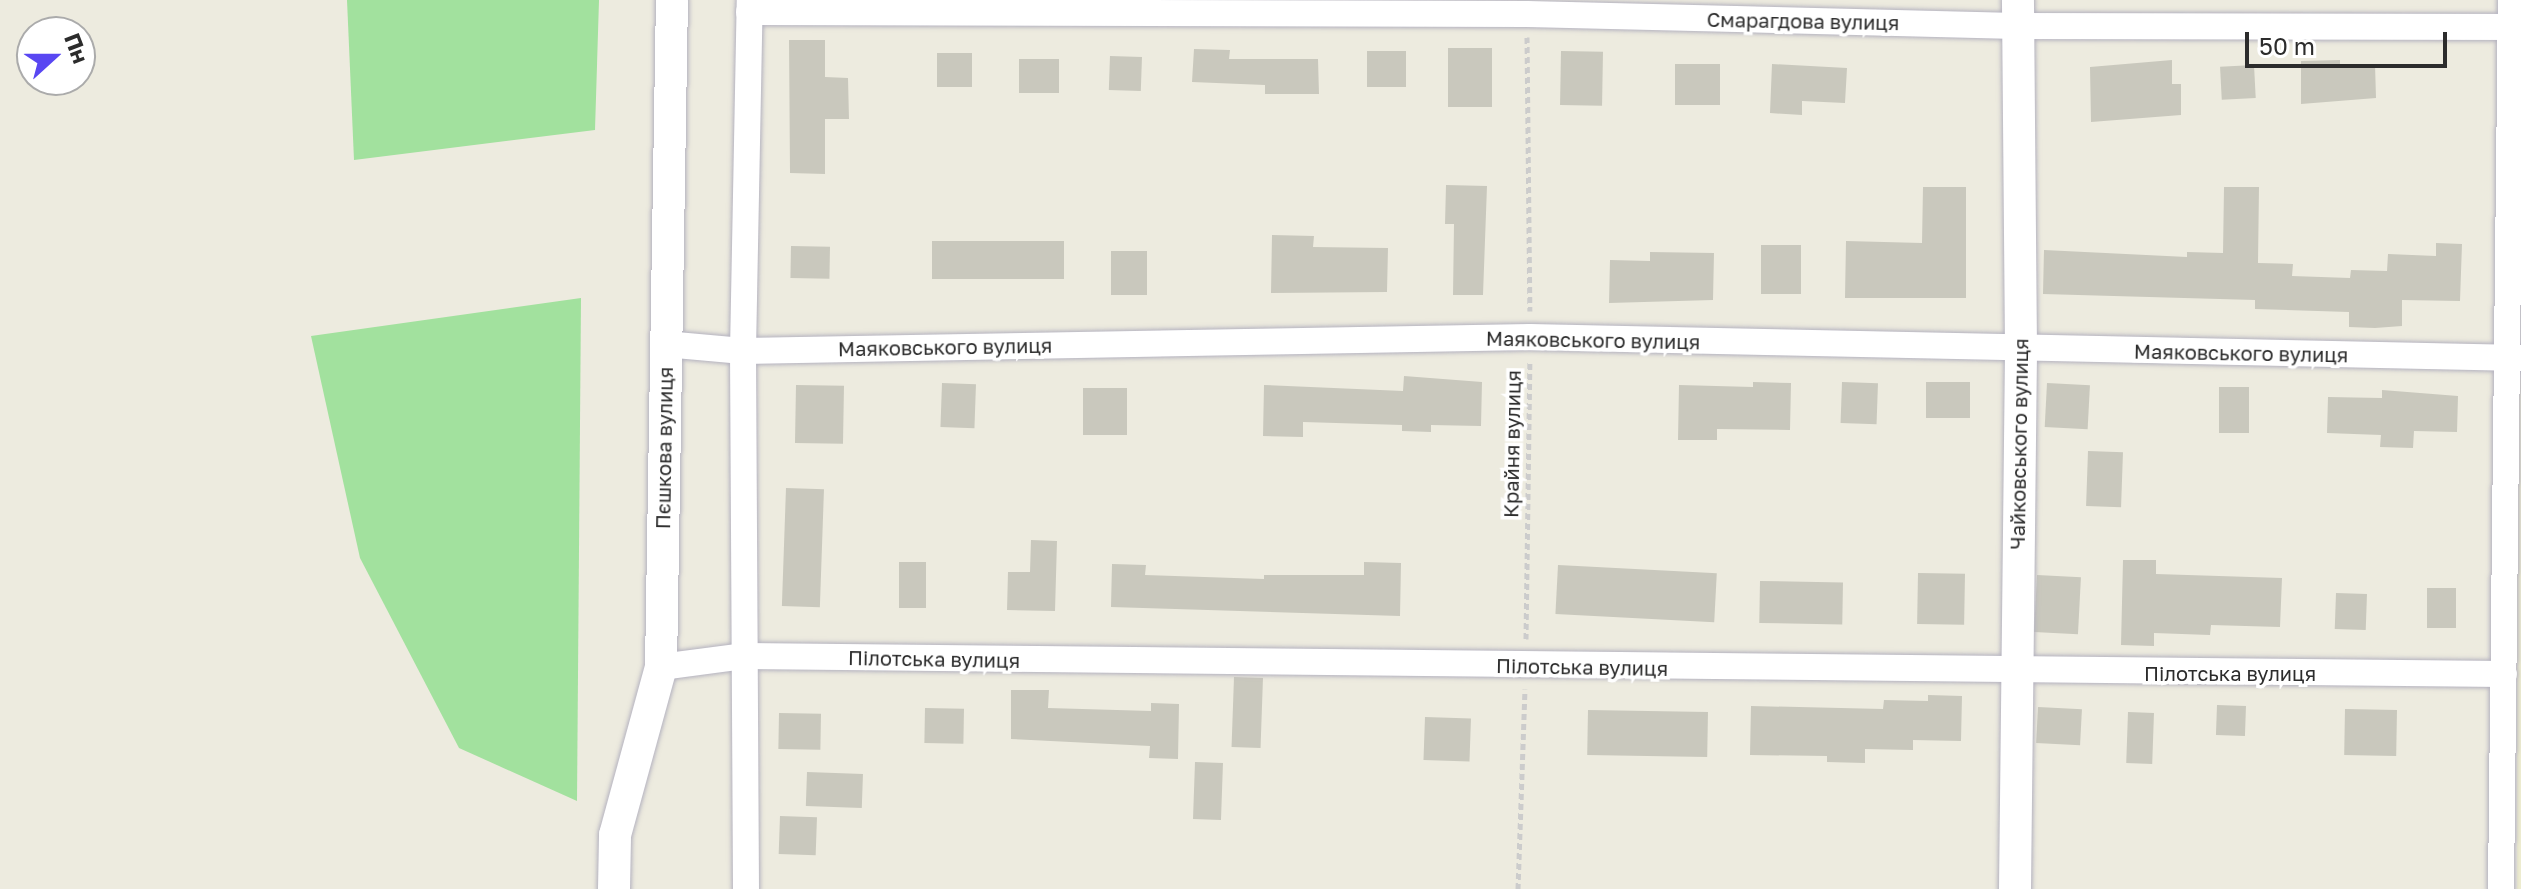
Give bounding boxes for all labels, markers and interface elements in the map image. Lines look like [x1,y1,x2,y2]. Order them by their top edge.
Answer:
street label: Смарагдова вулиця [1707,7,1899,35]
north arrow [16,16,96,96]
scale bar [2249,16,2451,66]
text: Пн [59,29,95,67]
text: 50 m [2259,31,2315,60]
street label: Маяковського вулиця [1486,326,1700,354]
street label: Маяковського вулиця [838,333,1052,361]
street label: Чайковського вулиця [2005,338,2033,550]
street label: Маяковського вулиця [2134,339,2348,367]
street label: Пєшкова вулиця [651,367,677,529]
street label: Крайня вулиця [1499,370,1525,518]
street label: Пілотська вулиця [848,646,1020,672]
street label: Пілотська вулиця [1496,654,1668,680]
street label: Пілотська вулиця [2144,661,2316,685]

